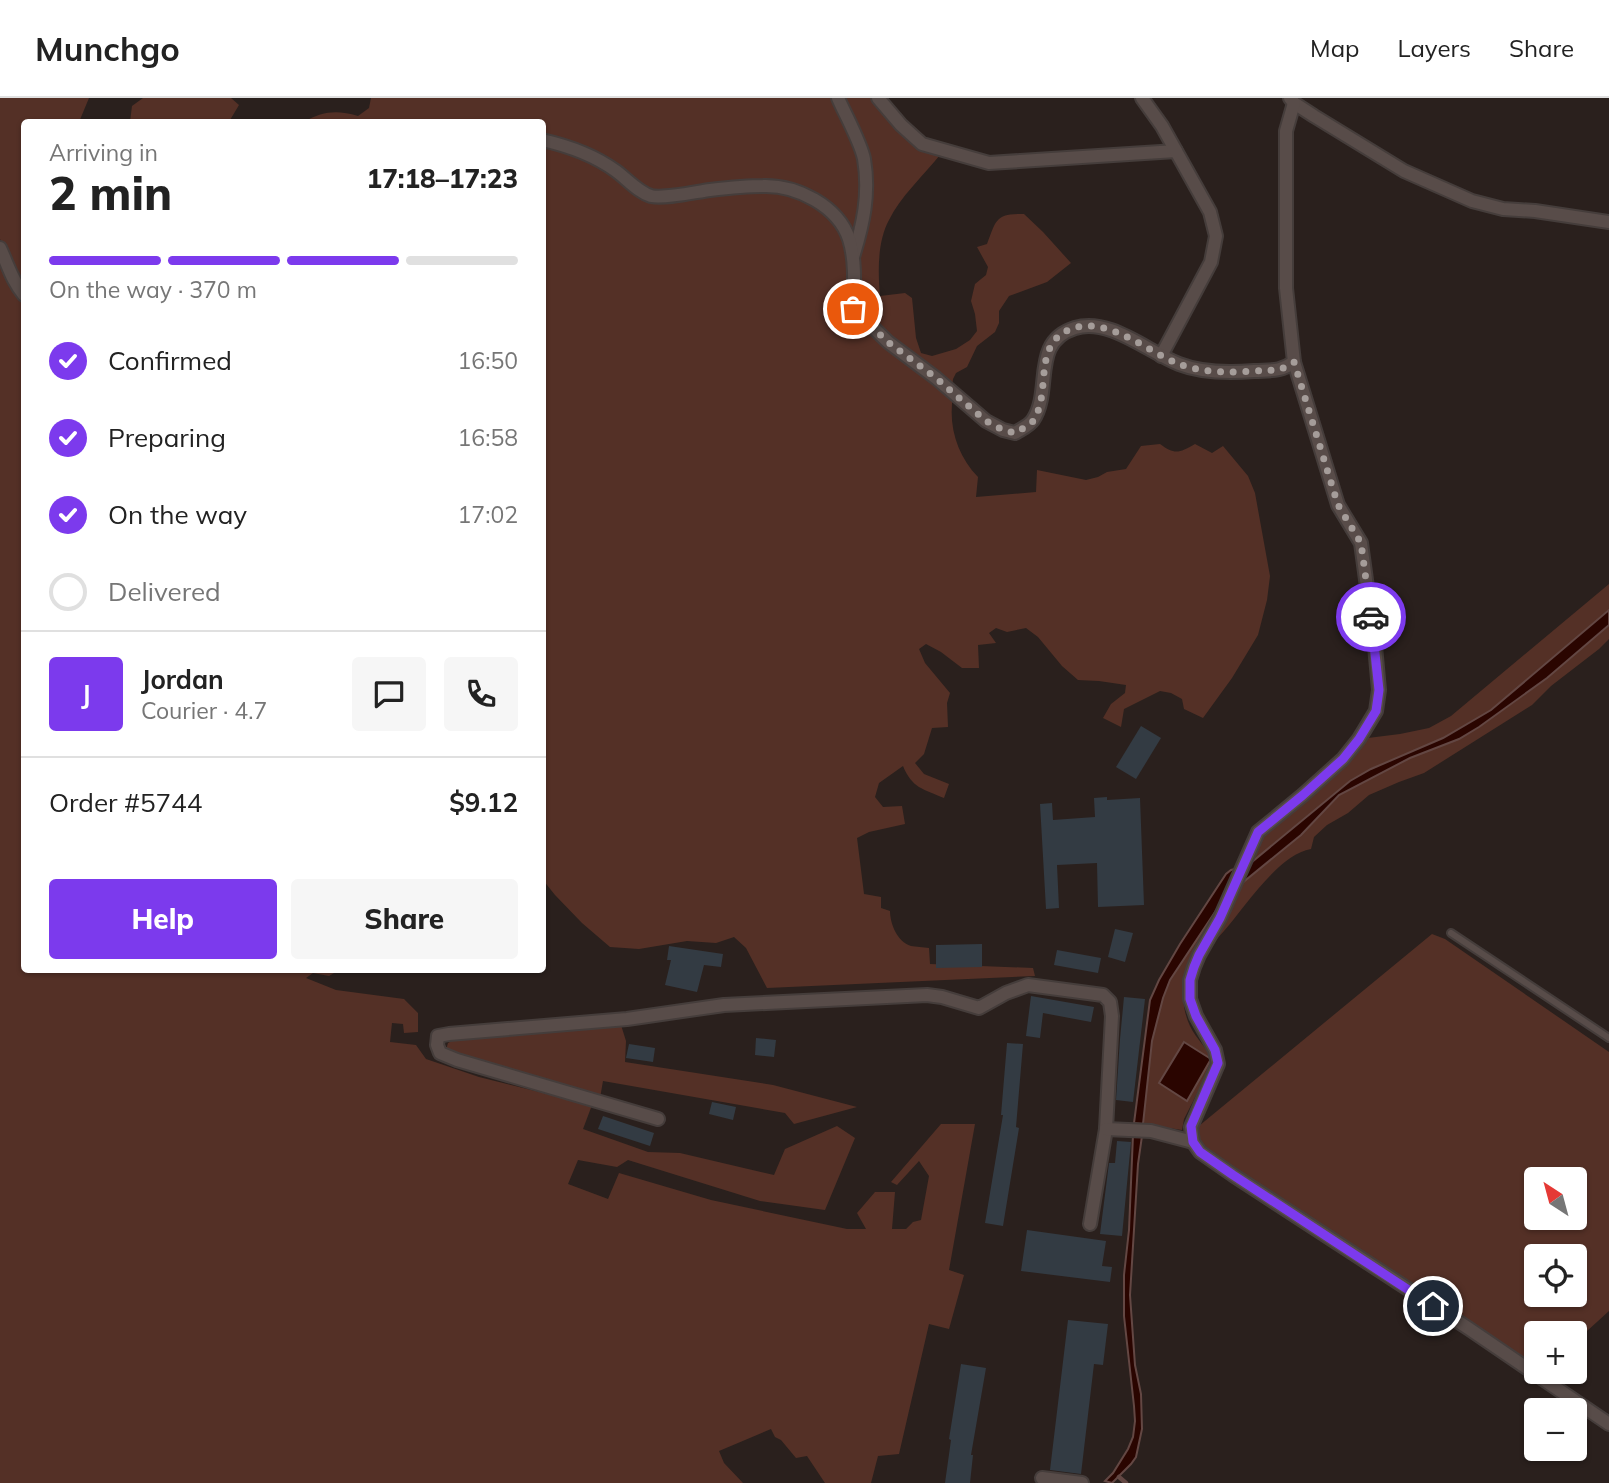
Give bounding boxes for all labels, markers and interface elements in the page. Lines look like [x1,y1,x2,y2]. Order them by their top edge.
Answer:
text: Munchgo [35,28,180,69]
text: Map [1310,33,1359,63]
text: Layers [1397,33,1471,63]
text: Share [1509,33,1574,63]
text: Arriving in [49,138,158,167]
text: 17:18–17:23 [367,162,518,195]
text: 2 min [49,164,172,222]
text: On the way · 370 m [49,275,257,304]
pin [823,279,883,339]
icon: bag [834,290,872,328]
icon: check [49,342,87,380]
text: Confirmed [108,344,232,377]
text: 16:50 [458,346,518,375]
icon: check [49,419,87,457]
text: Preparing [108,421,226,454]
text: 16:58 [458,423,518,452]
icon: check [49,496,87,534]
text: On the way [108,498,247,531]
text: 17:02 [458,500,518,529]
text: Delivered [108,575,221,608]
courier [1336,582,1406,652]
icon: car [1352,598,1390,636]
button: chat [352,657,426,731]
button: phone [444,657,518,731]
text: Jordan [141,663,224,696]
text: J [81,678,91,711]
text: Courier · 4.7 [141,696,267,725]
text: Order #5744 [49,786,202,819]
text: $9.12 [449,786,518,819]
button: Help [49,879,277,959]
button: Share [291,879,518,959]
north arrow [1524,1167,1587,1230]
map controls [1524,1167,1587,1461]
button: locate [1524,1244,1587,1307]
pin [1403,1276,1463,1336]
icon: home [1414,1287,1452,1325]
button: + [1524,1321,1587,1384]
button: − [1524,1398,1587,1461]

